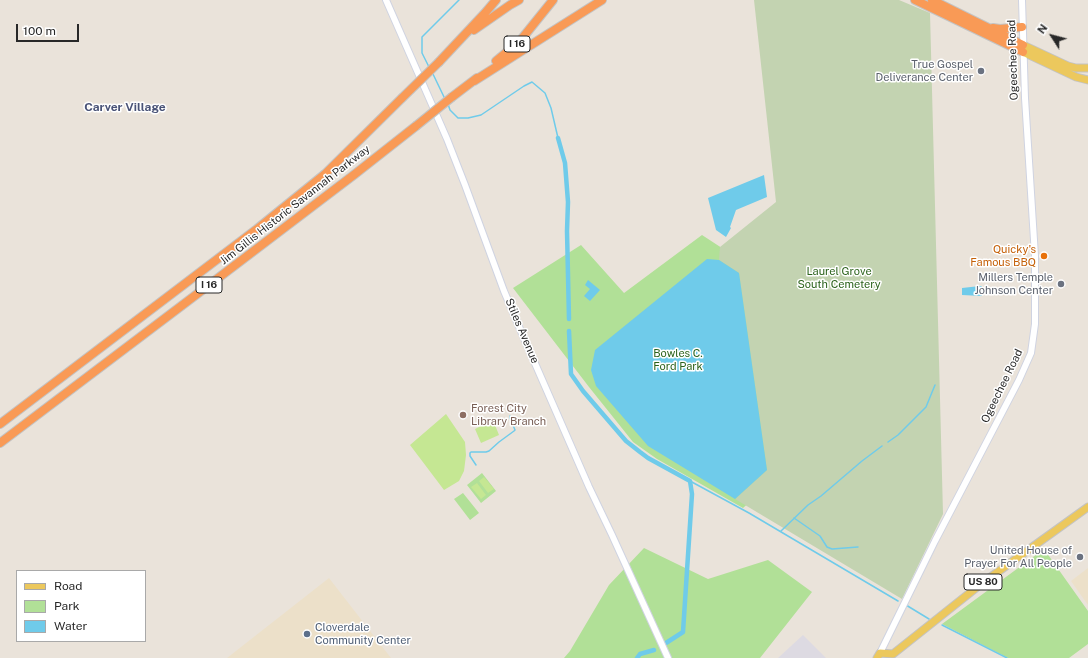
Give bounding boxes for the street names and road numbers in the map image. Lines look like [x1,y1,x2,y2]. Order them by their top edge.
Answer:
street label: Ogeechee Road [1005,20,1021,100]
road number: I 16 [504,36,530,52]
street label: Jim Gillis Historic Savannah Parkway [217,142,373,268]
road number: I 16 [196,277,222,293]
street label: Stiles Avenue [502,296,542,366]
street label: Ogeechee Road [978,347,1026,425]
road number: US 80 [964,574,1002,590]

